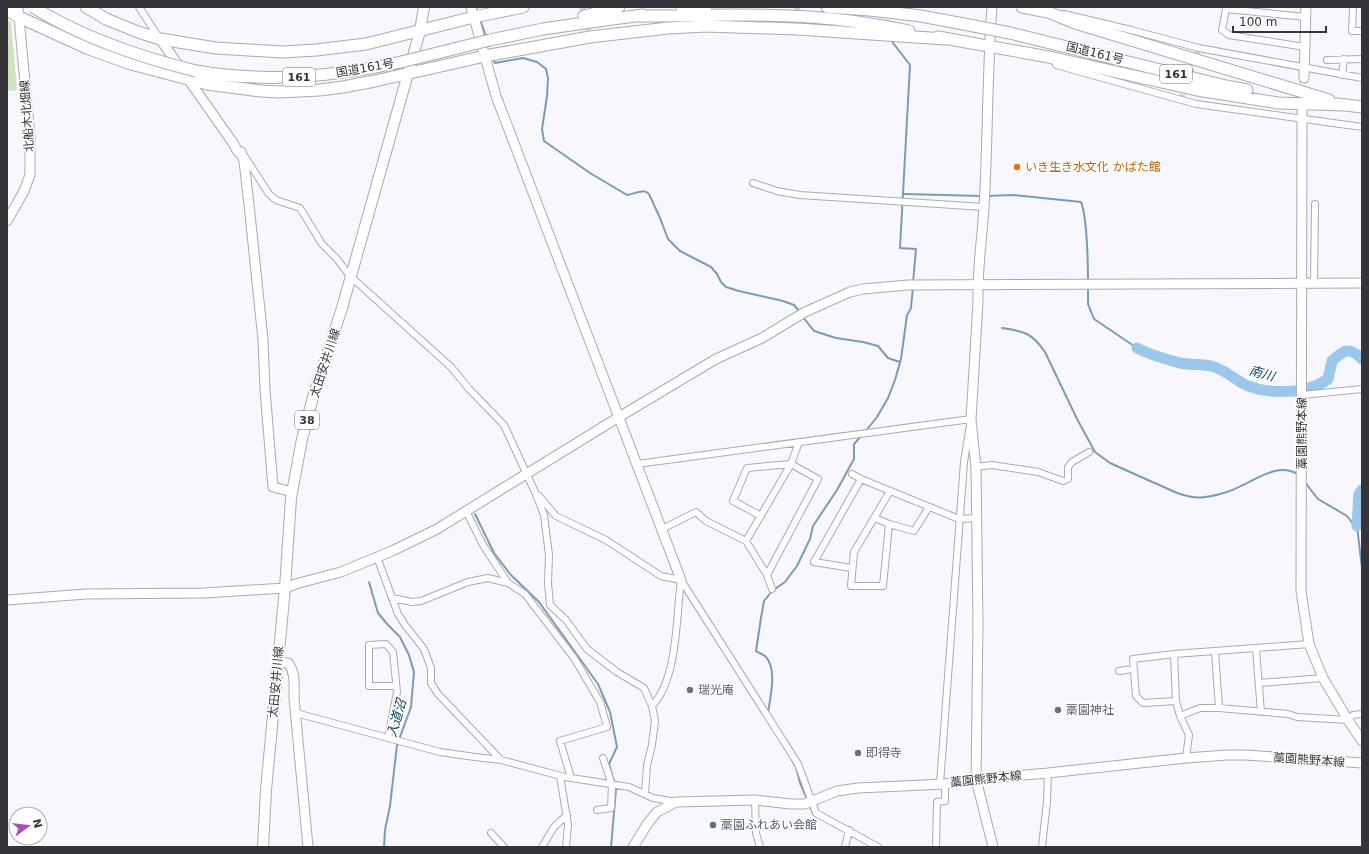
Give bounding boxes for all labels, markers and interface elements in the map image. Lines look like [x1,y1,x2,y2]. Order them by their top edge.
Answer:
scale bar [1233,8,1326,34]
text: 100 m [1239,15,1277,29]
street label: 国道161号 [1065,39,1125,67]
street label: 国道161号 [335,56,395,80]
road number: 161 [1160,65,1192,83]
road number: 161 [283,68,315,86]
street label: 北船木北畑線 [18,80,36,152]
place label: いき生き水文化 かばた館 [1025,160,1161,174]
marker: いき生き水文化 かばた館 [1012,162,1022,172]
street label: 太田安井川線 [307,327,343,399]
water label: 南川 [1247,363,1278,385]
street label: 藁園熊野本線 [1295,397,1309,469]
road number: 38 [295,411,319,429]
street label: 太田安井川線 [266,646,286,718]
place label: 瑞光庵 [698,683,734,697]
marker: 瑞光庵 [685,685,695,695]
water label: 入道沼 [384,695,410,739]
place label: 藁園神社 [1066,703,1114,717]
marker: 藁園神社 [1053,705,1063,715]
place label: 即得寺 [866,746,902,760]
marker: 即得寺 [853,748,863,758]
street label: 藁園熊野本線 [1273,751,1345,769]
street label: 藁園熊野本線 [949,768,1023,790]
north arrow [8,806,48,846]
text: N [30,817,45,830]
place label: 藁園ふれあい会館 [721,818,817,832]
marker: 藁園ふれあい会館 [708,820,718,830]

